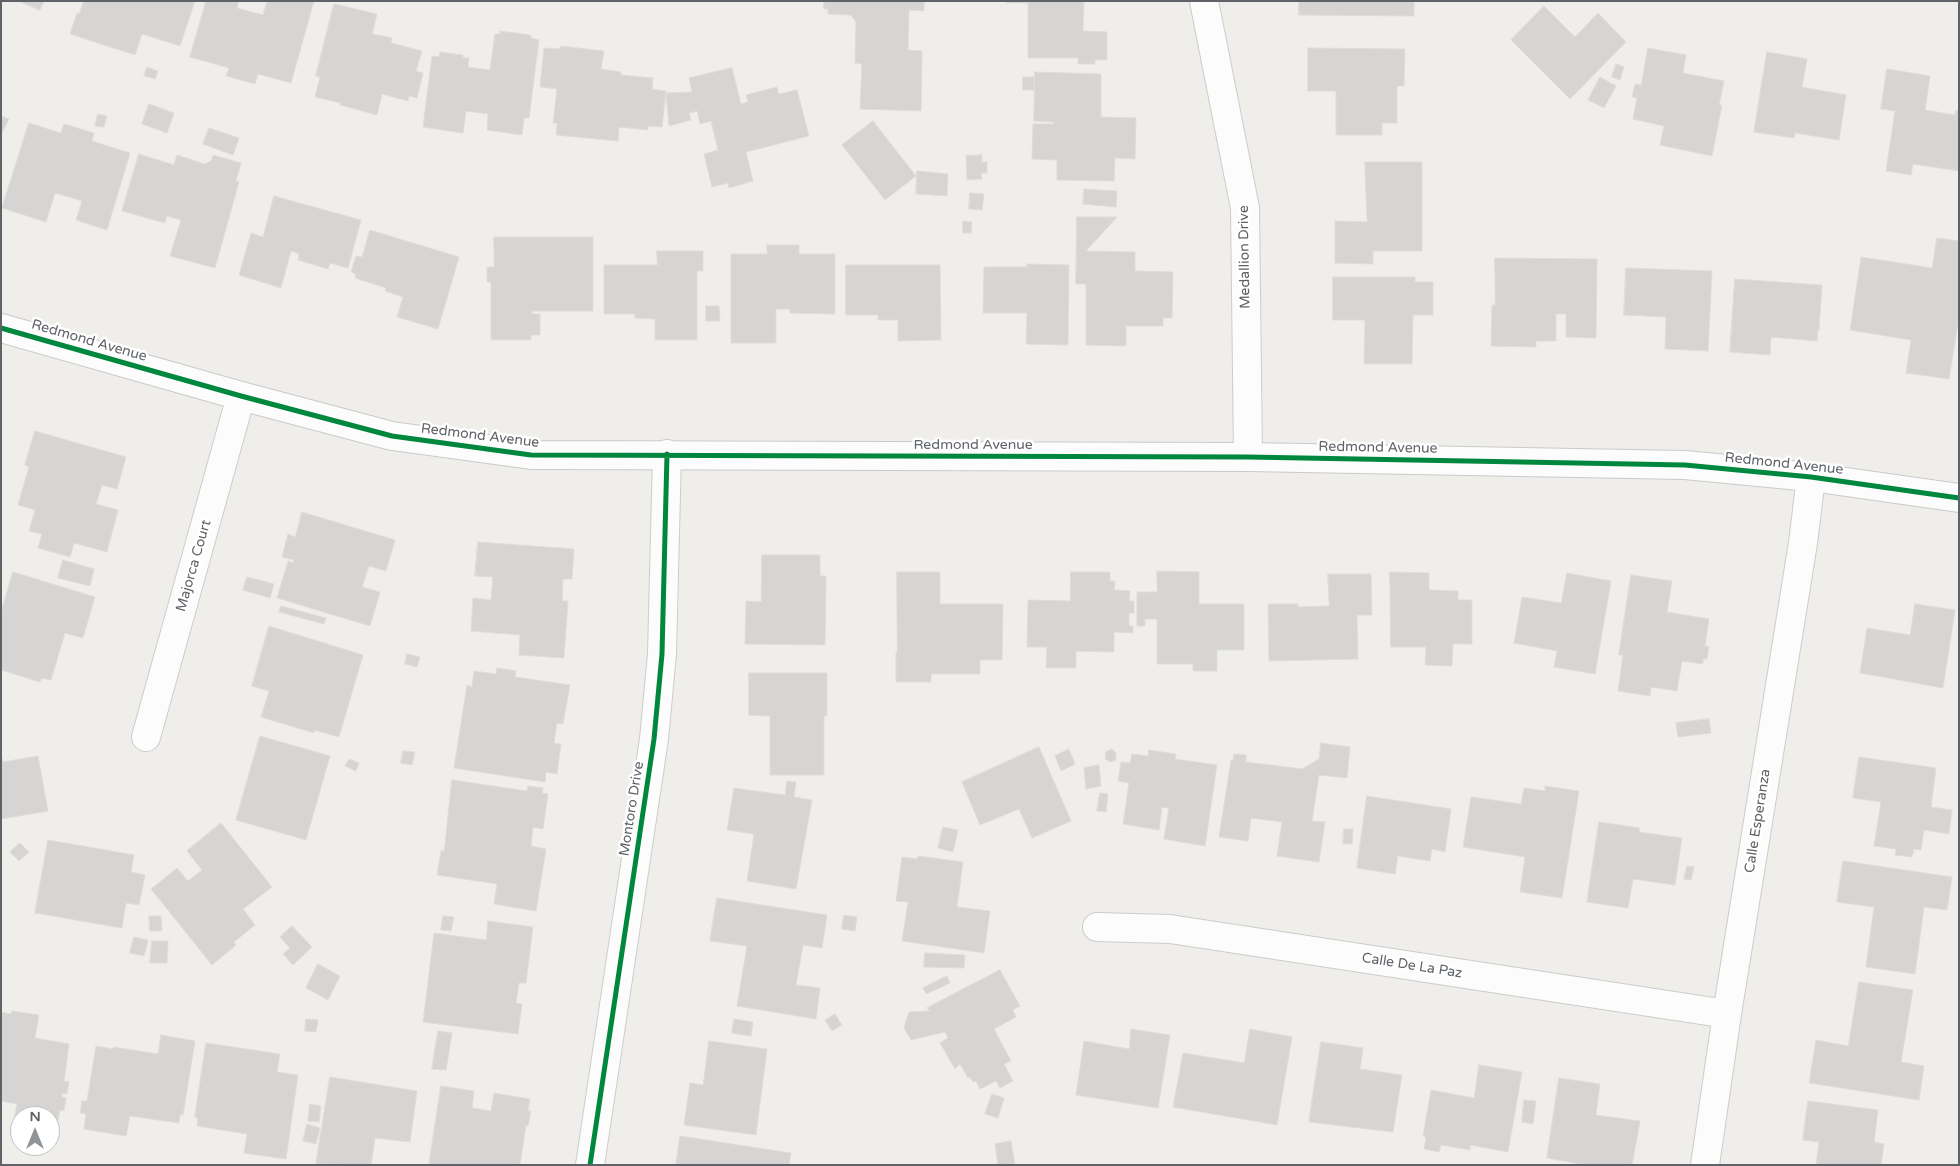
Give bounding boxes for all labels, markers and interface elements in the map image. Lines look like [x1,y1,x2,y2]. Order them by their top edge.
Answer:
street label: Medallion Drive [1236,205,1254,309]
street label: Redmond Avenue [29,316,149,366]
street label: Redmond Avenue [420,420,540,452]
street label: Redmond Avenue [913,437,1033,453]
street label: Redmond Avenue [1318,439,1438,457]
street label: Redmond Avenue [1724,449,1844,479]
street label: Majorca Court [173,518,215,614]
street label: Montoro Drive [616,760,648,858]
street label: Calle Esperanza [1741,768,1775,874]
street label: Calle De La Paz [1361,950,1463,982]
north arrow [10,1106,60,1156]
text: N [29,1108,41,1125]

